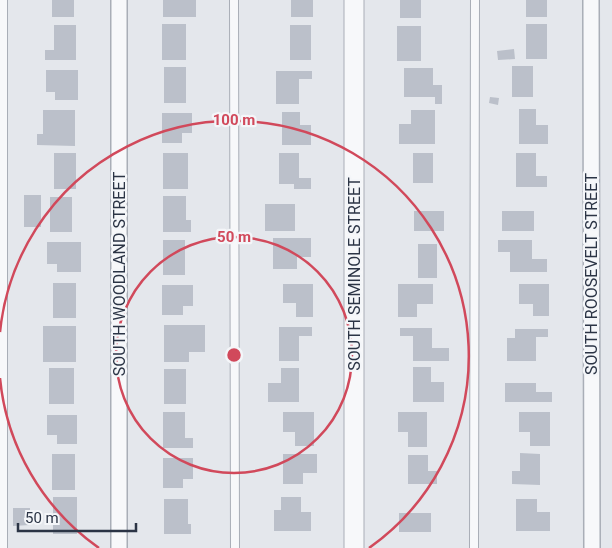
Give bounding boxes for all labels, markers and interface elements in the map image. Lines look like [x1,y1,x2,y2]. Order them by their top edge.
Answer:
text: 100 m [213,111,255,129]
street label: SOUTH WOODLAND STREET [110,171,129,376]
street label: SOUTH ROOSEVELT STREET [582,173,601,375]
street label: SOUTH SEMINOLE STREET [345,177,364,371]
text: 50 m [217,228,251,246]
centre of rings [225,346,243,364]
scale bar [18,500,135,532]
text: 50 m [25,509,59,527]

